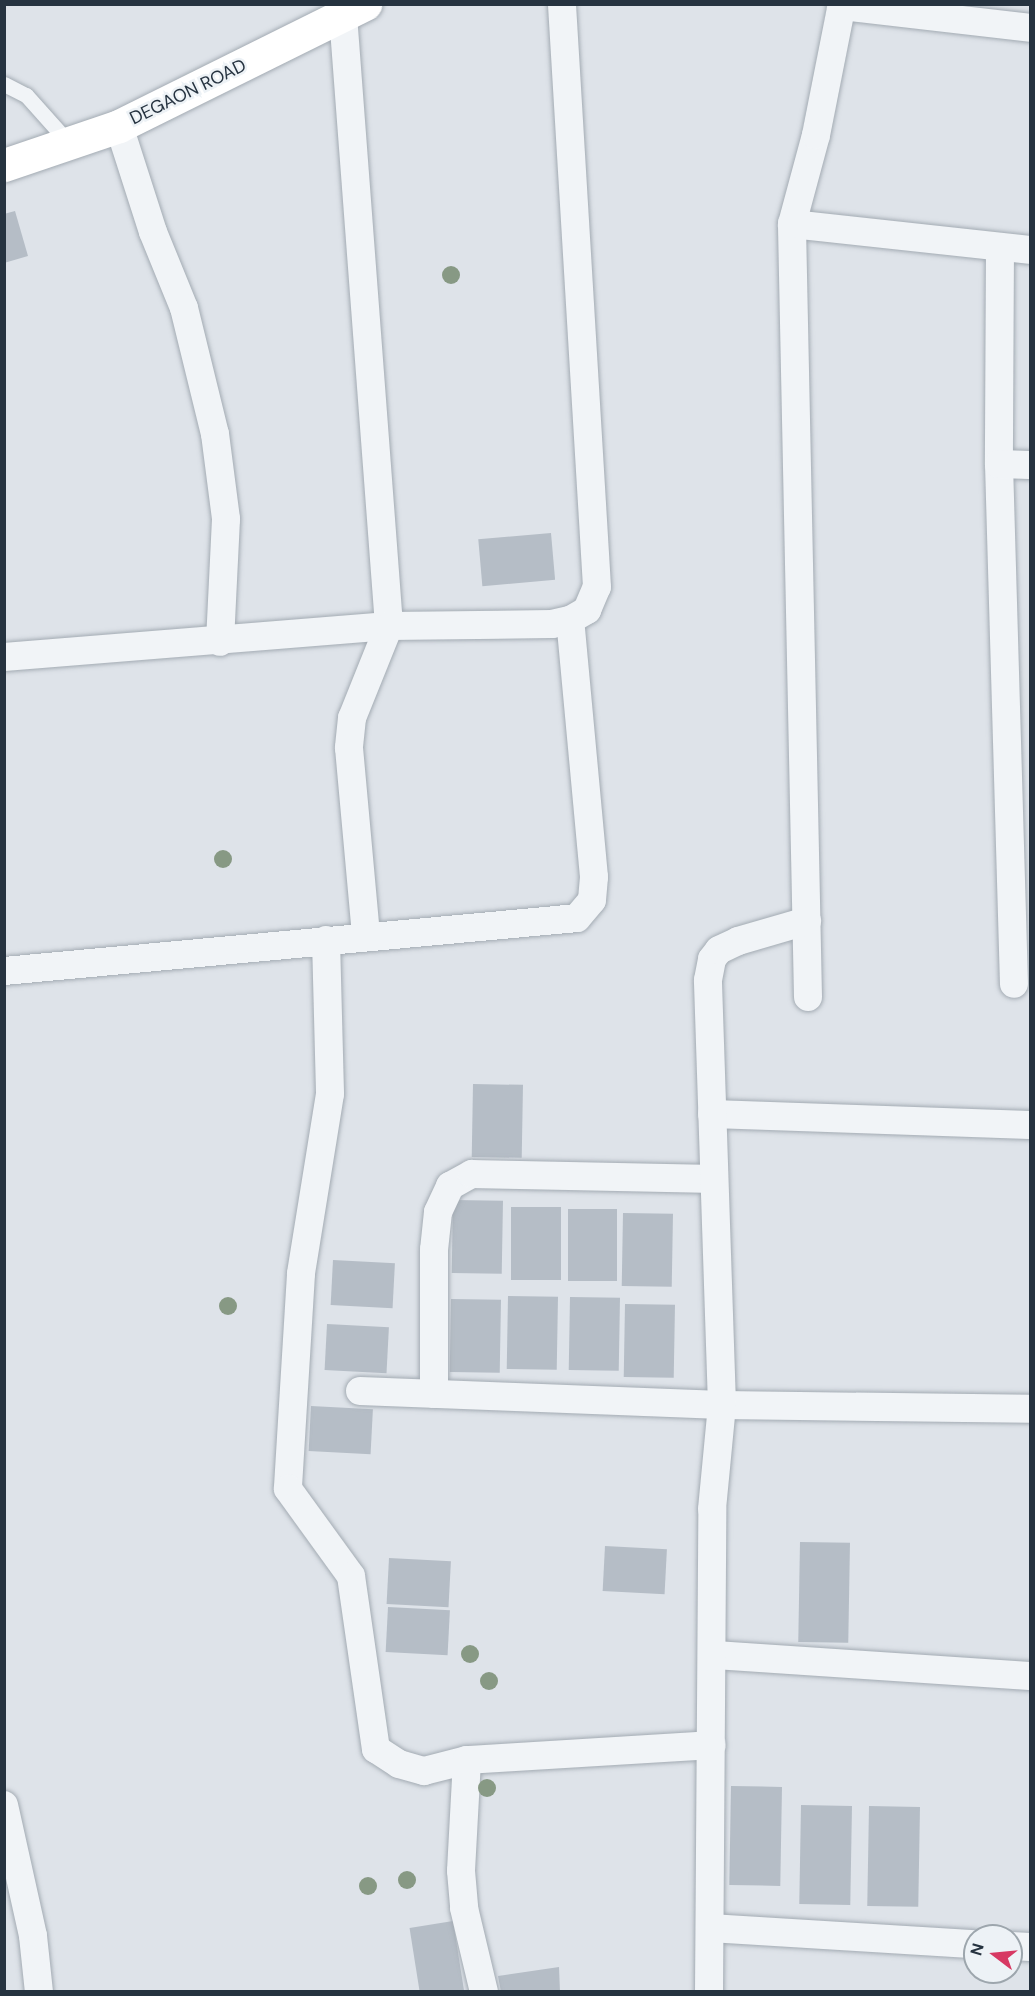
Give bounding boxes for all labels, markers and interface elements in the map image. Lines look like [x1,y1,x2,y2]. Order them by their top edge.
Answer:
street label: DEGAON ROAD [126,55,250,129]
north arrow [963,1924,1023,1984]
text: N [965,1941,989,1958]

